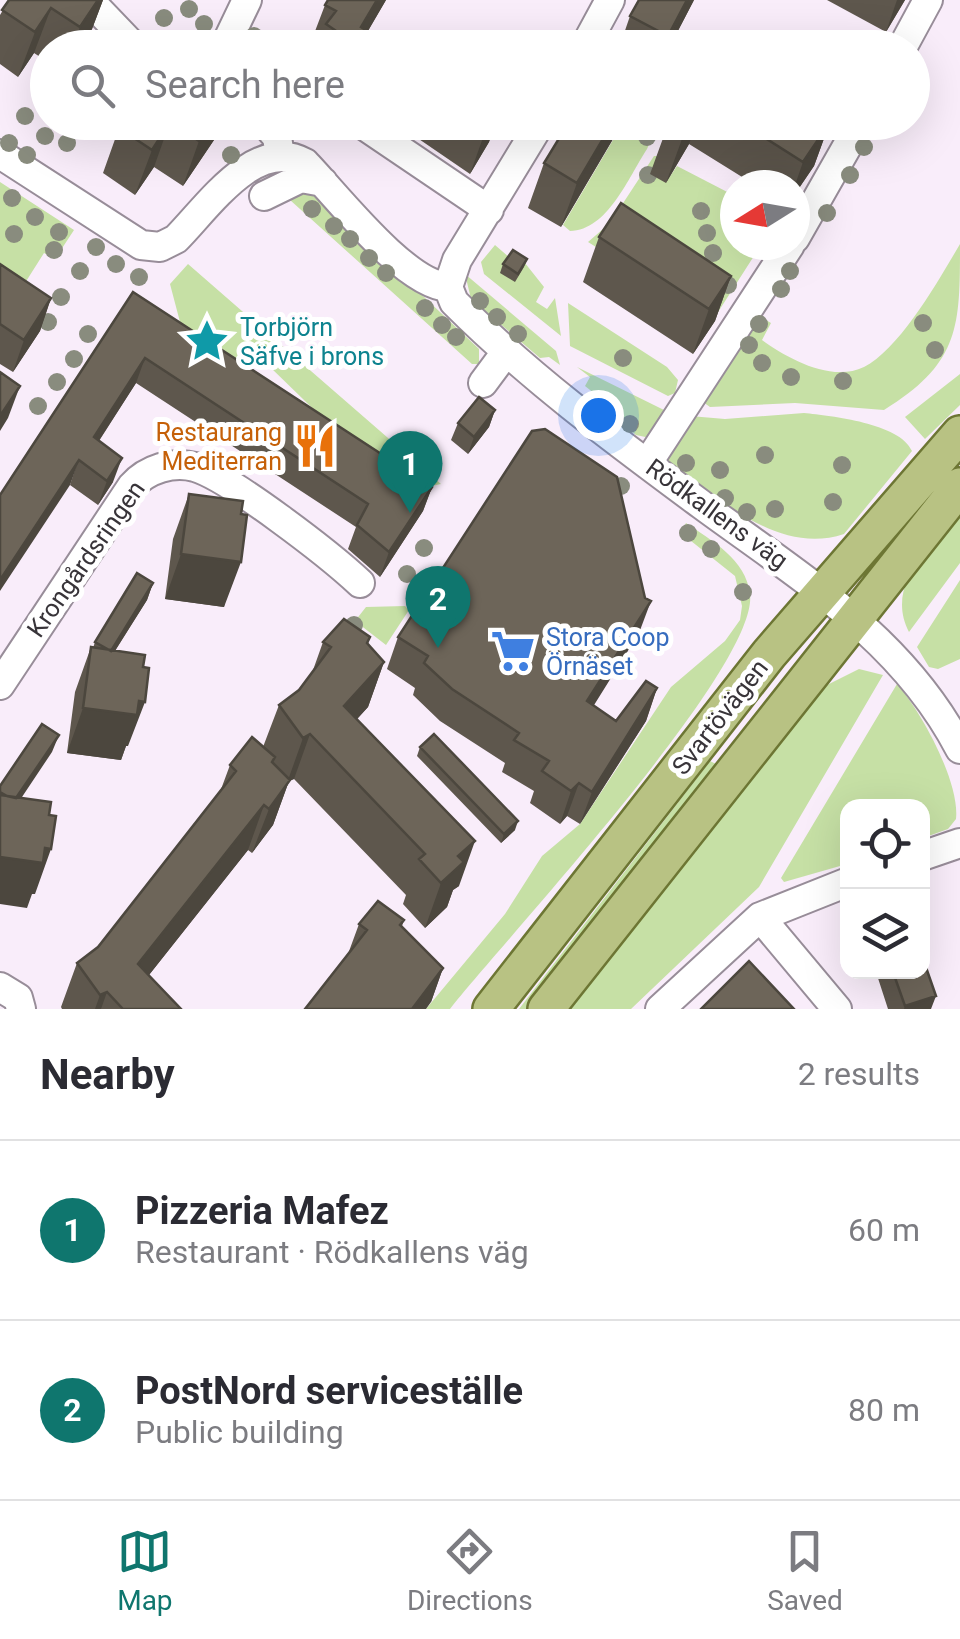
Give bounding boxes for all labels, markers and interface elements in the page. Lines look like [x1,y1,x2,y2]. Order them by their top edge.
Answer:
search box [30,30,930,140]
icon: search [65,58,120,113]
text: Search here [145,63,345,107]
north arrow [720,170,810,260]
place label: Torbjörn Säfve i brons [240,313,384,371]
place icon: Torbjörn Säfve i brons [183,317,231,365]
your location [573,390,624,441]
place label: Restaurang Mediterran [155,418,282,476]
restaurant icon: Restaurang Mediterran [291,422,339,470]
pin: 1 [378,430,442,513]
street label: Rödkallens väg [641,453,793,575]
street label: Krongårdsringen [21,475,151,643]
pin: 2 [406,566,470,648]
place label: Stora Coop Örnäset [546,623,670,681]
supermarket icon: Stora Coop Örnäset [489,627,537,675]
street label: Svartövägen [666,654,774,780]
map controls [840,799,930,979]
button: locate [840,799,930,889]
button: layers [840,889,930,979]
text: Nearby [40,1050,175,1099]
text: 2 results [798,1055,920,1093]
text: Pizzeria Mafez [135,1189,389,1233]
text: 1 [63,1211,82,1249]
text: 60 m [848,1211,920,1249]
text: Restaurant · Rödkallens väg [135,1233,529,1271]
text: PostNord serviceställe [135,1369,523,1413]
text: 2 [63,1391,82,1429]
text: 80 m [848,1391,920,1429]
text: Public building [135,1413,344,1451]
tab: Map [117,1524,173,1617]
tab: Directions [407,1524,533,1617]
tab: Saved [767,1524,843,1617]

